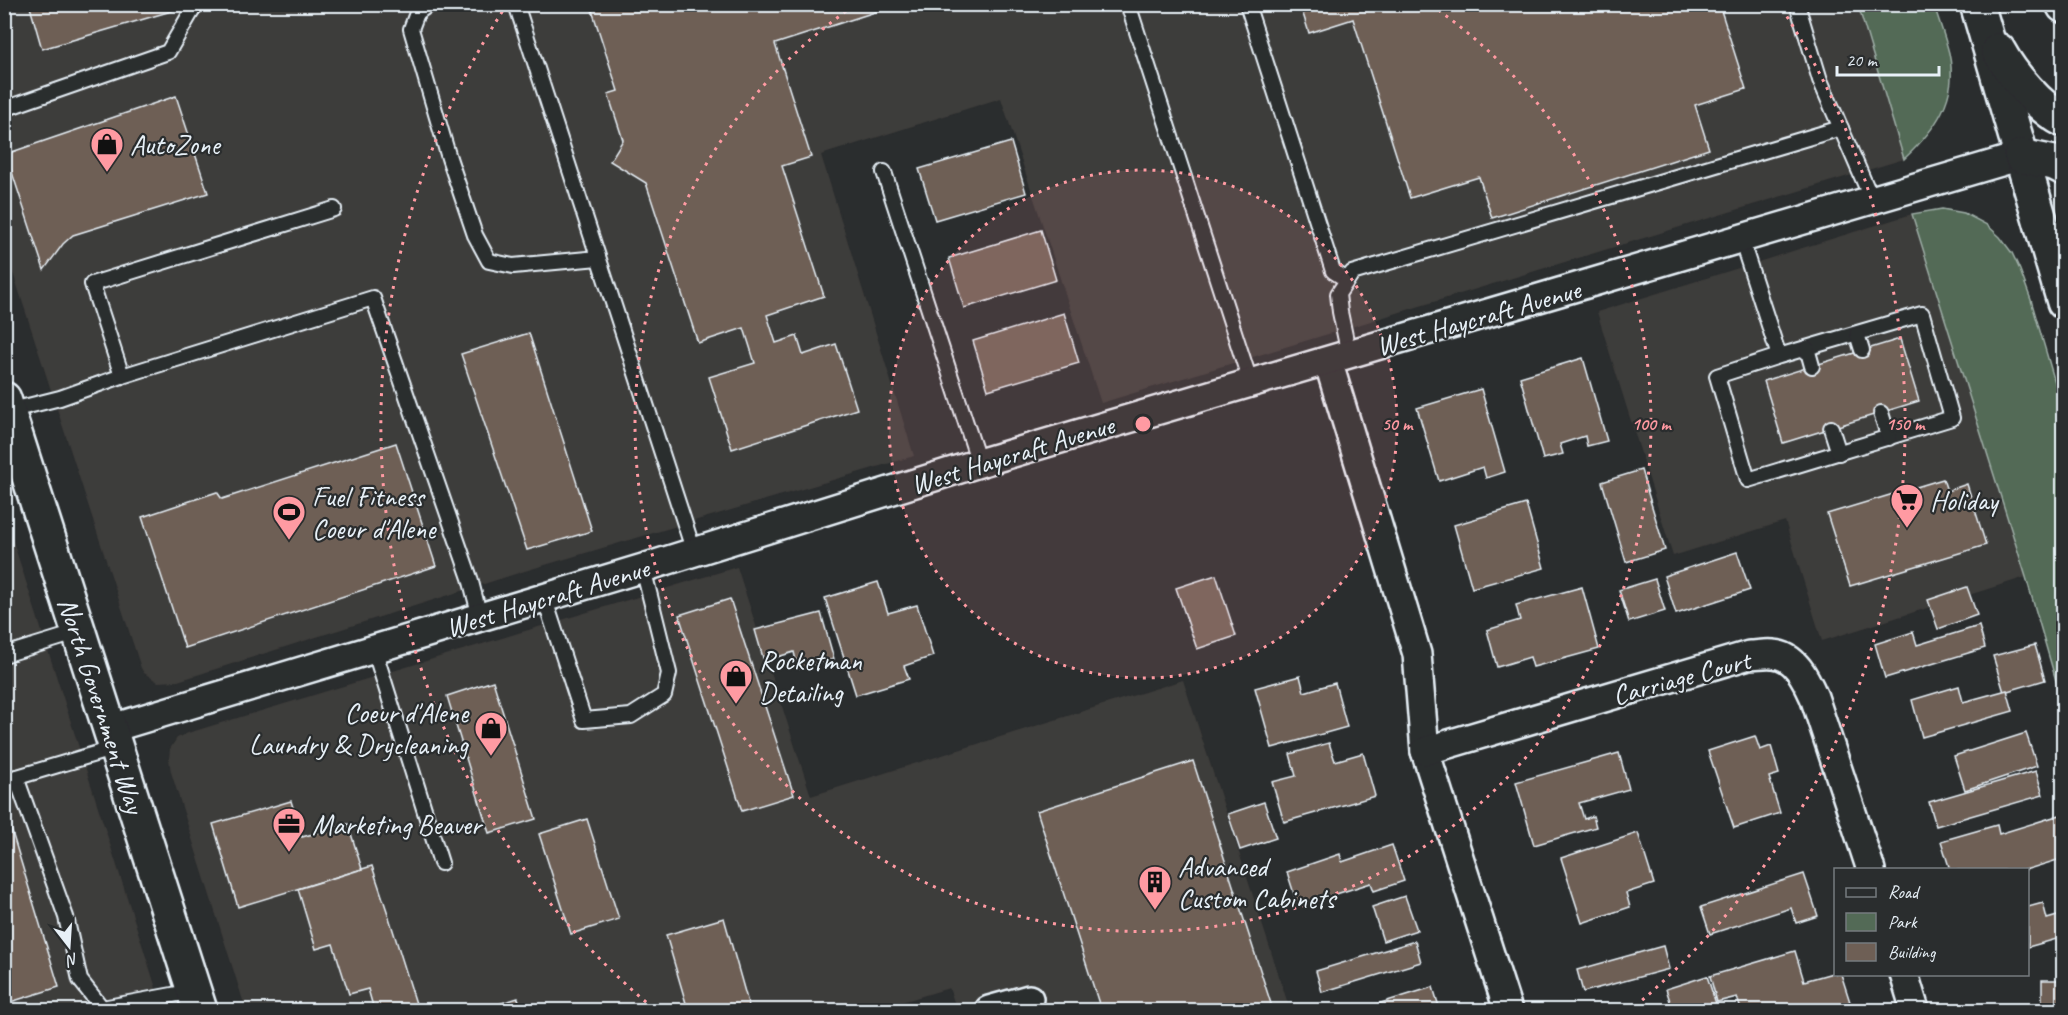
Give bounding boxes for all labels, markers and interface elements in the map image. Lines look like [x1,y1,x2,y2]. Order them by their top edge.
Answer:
scale bar [1837,39,1939,77]
text: 20 m [1846,49,1879,71]
shop icon: AutoZone [89,126,125,173]
place label: AutoZone [130,127,221,162]
street label: West Haycraft Avenue [1372,271,1586,363]
street label: West Haycraft Avenue [906,406,1120,502]
text: 50 m [1382,413,1414,435]
text: 100 m [1632,413,1672,435]
text: 150 m [1886,413,1926,435]
centre of rings [1133,414,1153,434]
place label: Fuel Fitness Coeur d'Alene [312,479,437,546]
supermarket icon: Holiday [1889,482,1925,529]
place label: Holiday [1930,483,2000,518]
sports icon: Fuel Fitness Coeur d'Alene [271,494,307,541]
street label: West Haycraft Avenue [441,549,655,645]
street label: North Government Way [50,593,154,820]
street label: Carriage Court [1609,642,1756,713]
place label: Rocketman Detailing [759,643,862,710]
shop icon: Rocketman Detailing [718,658,754,705]
place label: Coeur d'Alene Laundry & Drycleaning [249,695,470,762]
shop icon: Coeur d'Alene Laundry & Drycleaning [473,710,509,757]
office icon: Marketing Beaver [271,806,307,853]
place label: Marketing Beaver [312,807,484,842]
place label: Advanced Custom Cabinets [1178,849,1338,916]
building icon: Advanced Custom Cabinets [1137,864,1173,911]
legend [1834,868,2029,976]
text: Road [1888,881,1921,903]
text: Park [1888,911,1918,933]
north arrow [39,916,99,976]
text: Building [1888,941,1937,963]
text: N [62,948,81,971]

